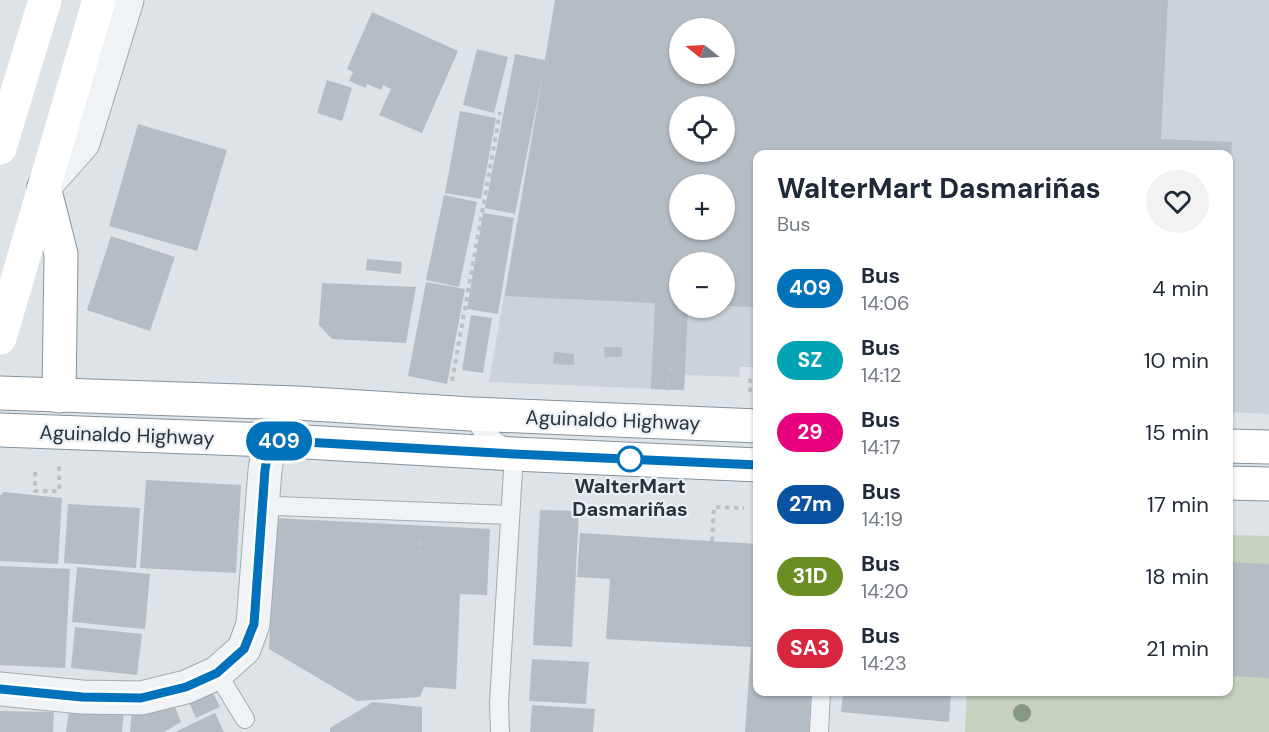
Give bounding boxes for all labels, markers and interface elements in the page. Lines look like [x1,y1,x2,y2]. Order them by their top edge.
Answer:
north arrow [669,18,735,84]
map controls [669,18,735,318]
button: locate [669,96,735,162]
text: WalterMart Dasmariñas [777,170,1101,207]
button: heart [1146,170,1209,233]
button: + [669,174,735,240]
text: Bus [777,211,811,237]
button: − [669,252,735,318]
text: Bus [861,261,900,290]
text: 409 [789,274,831,302]
text: 4 min [1152,274,1209,303]
text: 14:06 [861,290,910,316]
text: Bus [861,333,900,362]
text: SZ [798,346,822,374]
text: 10 min [1144,346,1209,375]
text: 14:12 [861,362,901,388]
street label: Aguinaldo Highway [525,404,701,436]
text: Bus [861,405,900,434]
text: 29 [797,418,823,446]
text: 15 min [1145,418,1209,447]
street label: Aguinaldo Highway [39,419,215,451]
line badge: 409 [244,422,314,460]
text: 409 [258,427,300,455]
text: 14:17 [861,434,900,460]
marker: WalterMart Dasmariñas [617,446,643,472]
place label: WalterMart Dasmariñas [572,473,688,522]
text: Bus [862,477,901,506]
text: 27m [789,490,832,518]
text: 17 min [1147,490,1209,519]
text: 14:19 [862,506,903,532]
text: Bus [861,549,900,578]
text: 31D [792,562,828,590]
text: 18 min [1145,562,1209,591]
text: 14:20 [861,578,908,604]
text: Bus [861,621,900,650]
text: SA3 [790,634,830,662]
text: 21 min [1146,634,1209,663]
text: 14:23 [861,650,907,676]

